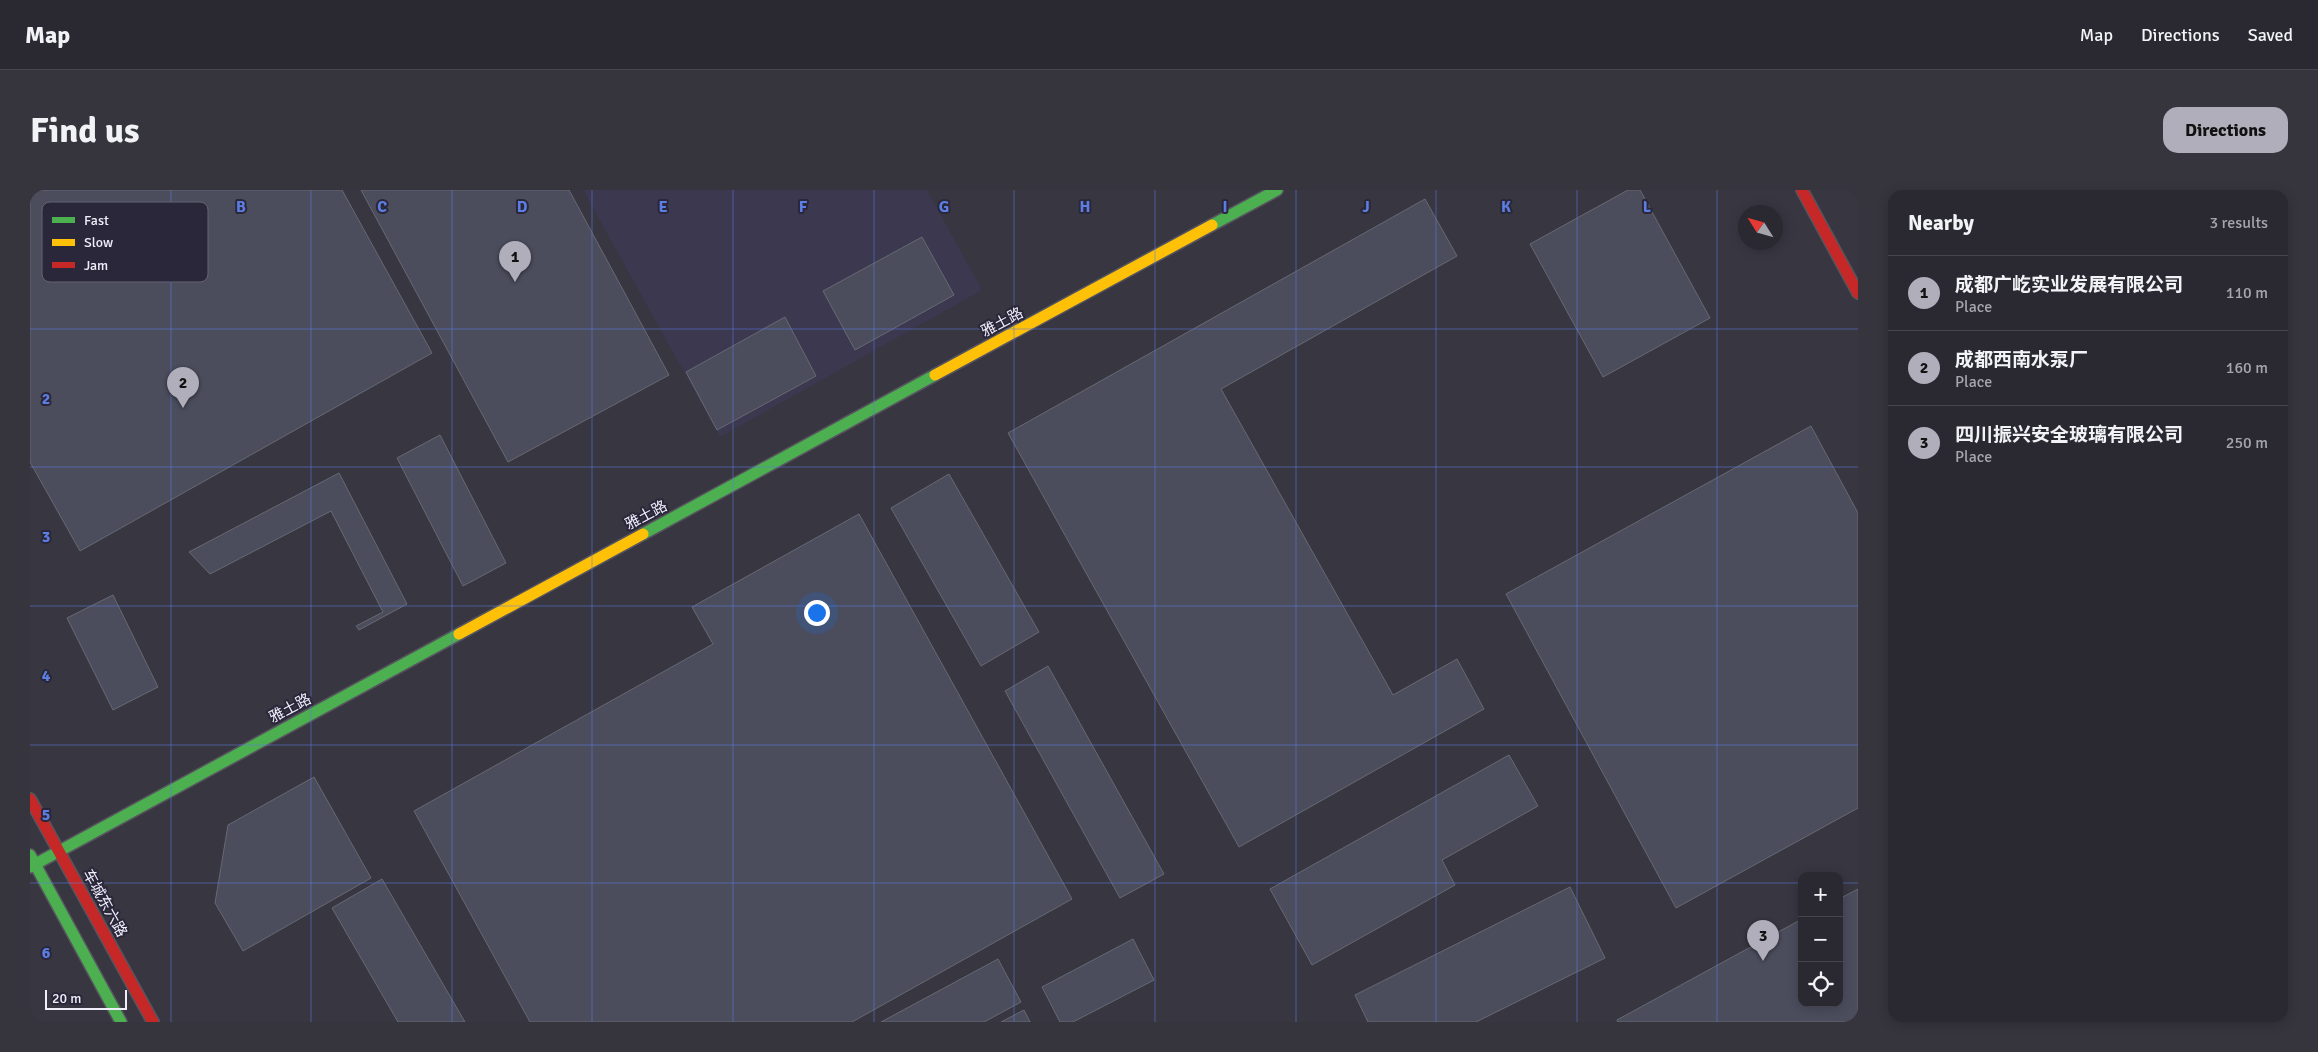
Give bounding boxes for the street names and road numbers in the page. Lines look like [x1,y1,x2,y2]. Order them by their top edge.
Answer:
street label: 雅土路 [978,303,1026,341]
street label: 雅土路 [622,496,670,534]
street label: 雅土路 [266,689,314,727]
street label: 车城东六路 [79,866,131,940]

